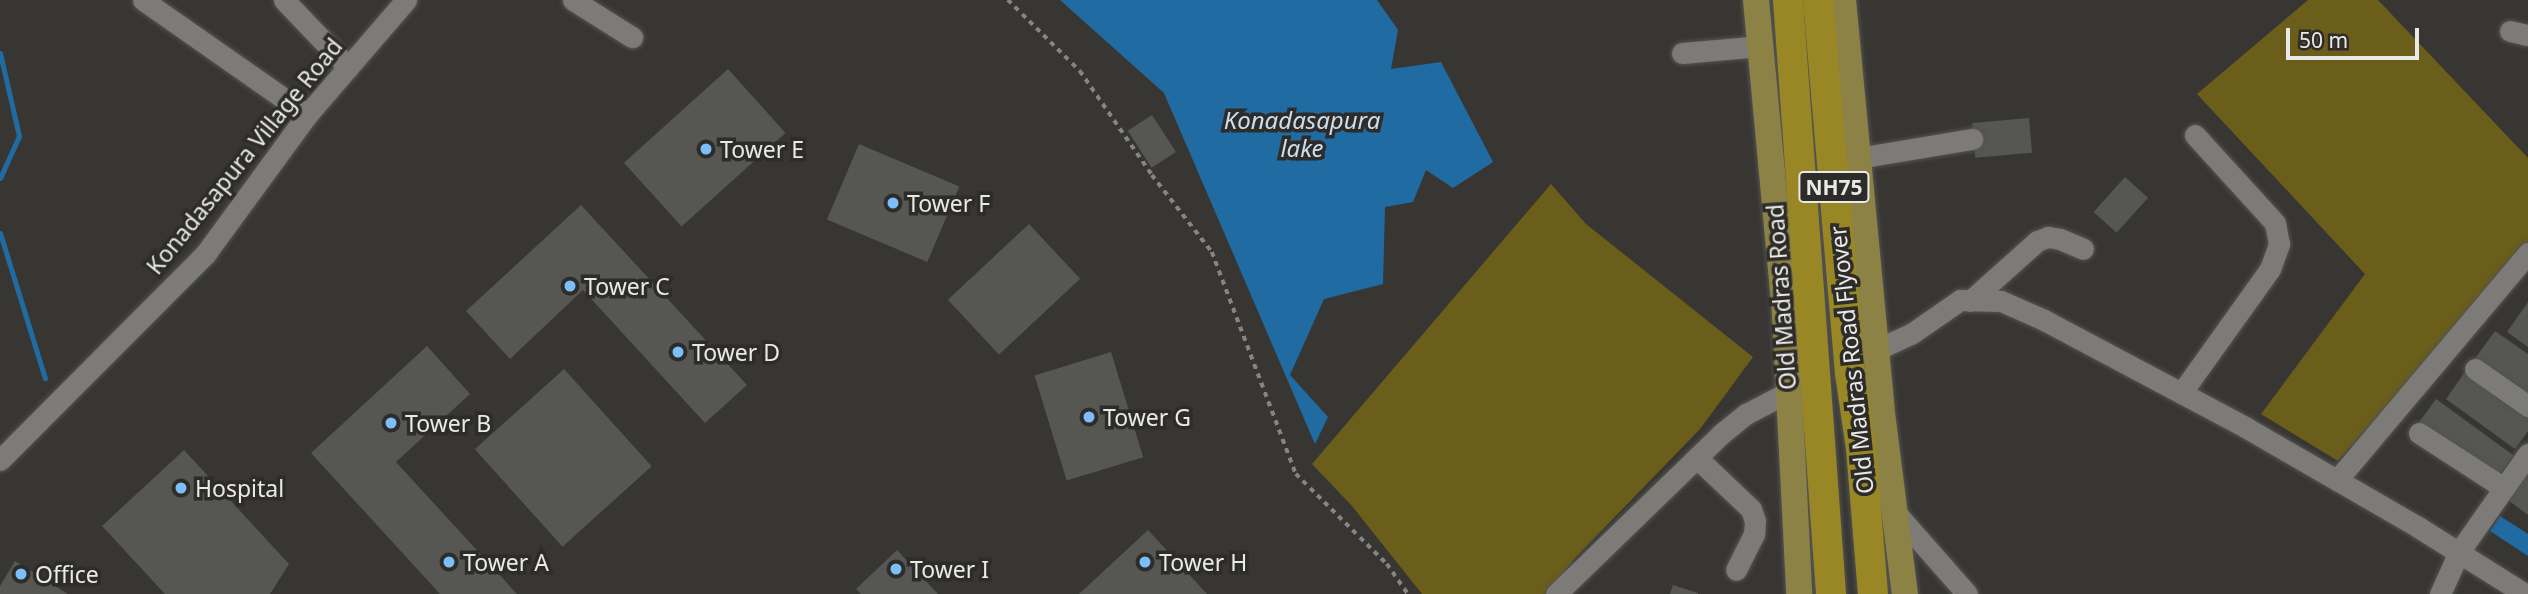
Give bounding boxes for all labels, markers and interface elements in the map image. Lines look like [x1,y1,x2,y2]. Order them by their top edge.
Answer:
scale bar [2290,14,2423,58]
text: 50 m [2299,26,2348,54]
street label: Konadasapura Village Road [140,33,348,279]
water label: Konadasapura lake [1224,106,1380,162]
place label: Tower E [720,135,804,163]
marker: Tower E [698,141,714,157]
road number: NH75 [1797,170,1871,204]
place label: Tower F [907,189,990,217]
marker: Tower F [885,195,901,211]
street label: Old Madras Road [1761,203,1801,391]
street label: Old Madras Road Flyover [1823,225,1879,495]
place label: Tower C [584,272,670,300]
marker: Tower C [562,278,578,294]
place label: Tower D [692,338,780,366]
marker: Tower D [670,344,686,360]
place label: Tower G [1103,403,1191,431]
place label: Tower B [405,409,491,437]
marker: Tower G [1081,409,1097,425]
marker: Tower B [383,415,399,431]
place label: Hospital [195,474,284,502]
marker: Hospital [173,480,189,496]
place label: Tower A [463,548,549,576]
place label: Tower H [1159,548,1247,576]
marker: Tower A [441,554,457,570]
marker: Tower H [1137,554,1153,570]
place label: Tower I [910,555,989,583]
place label: Office [35,560,99,588]
marker: Tower I [888,561,904,577]
marker: Office [13,566,29,582]

